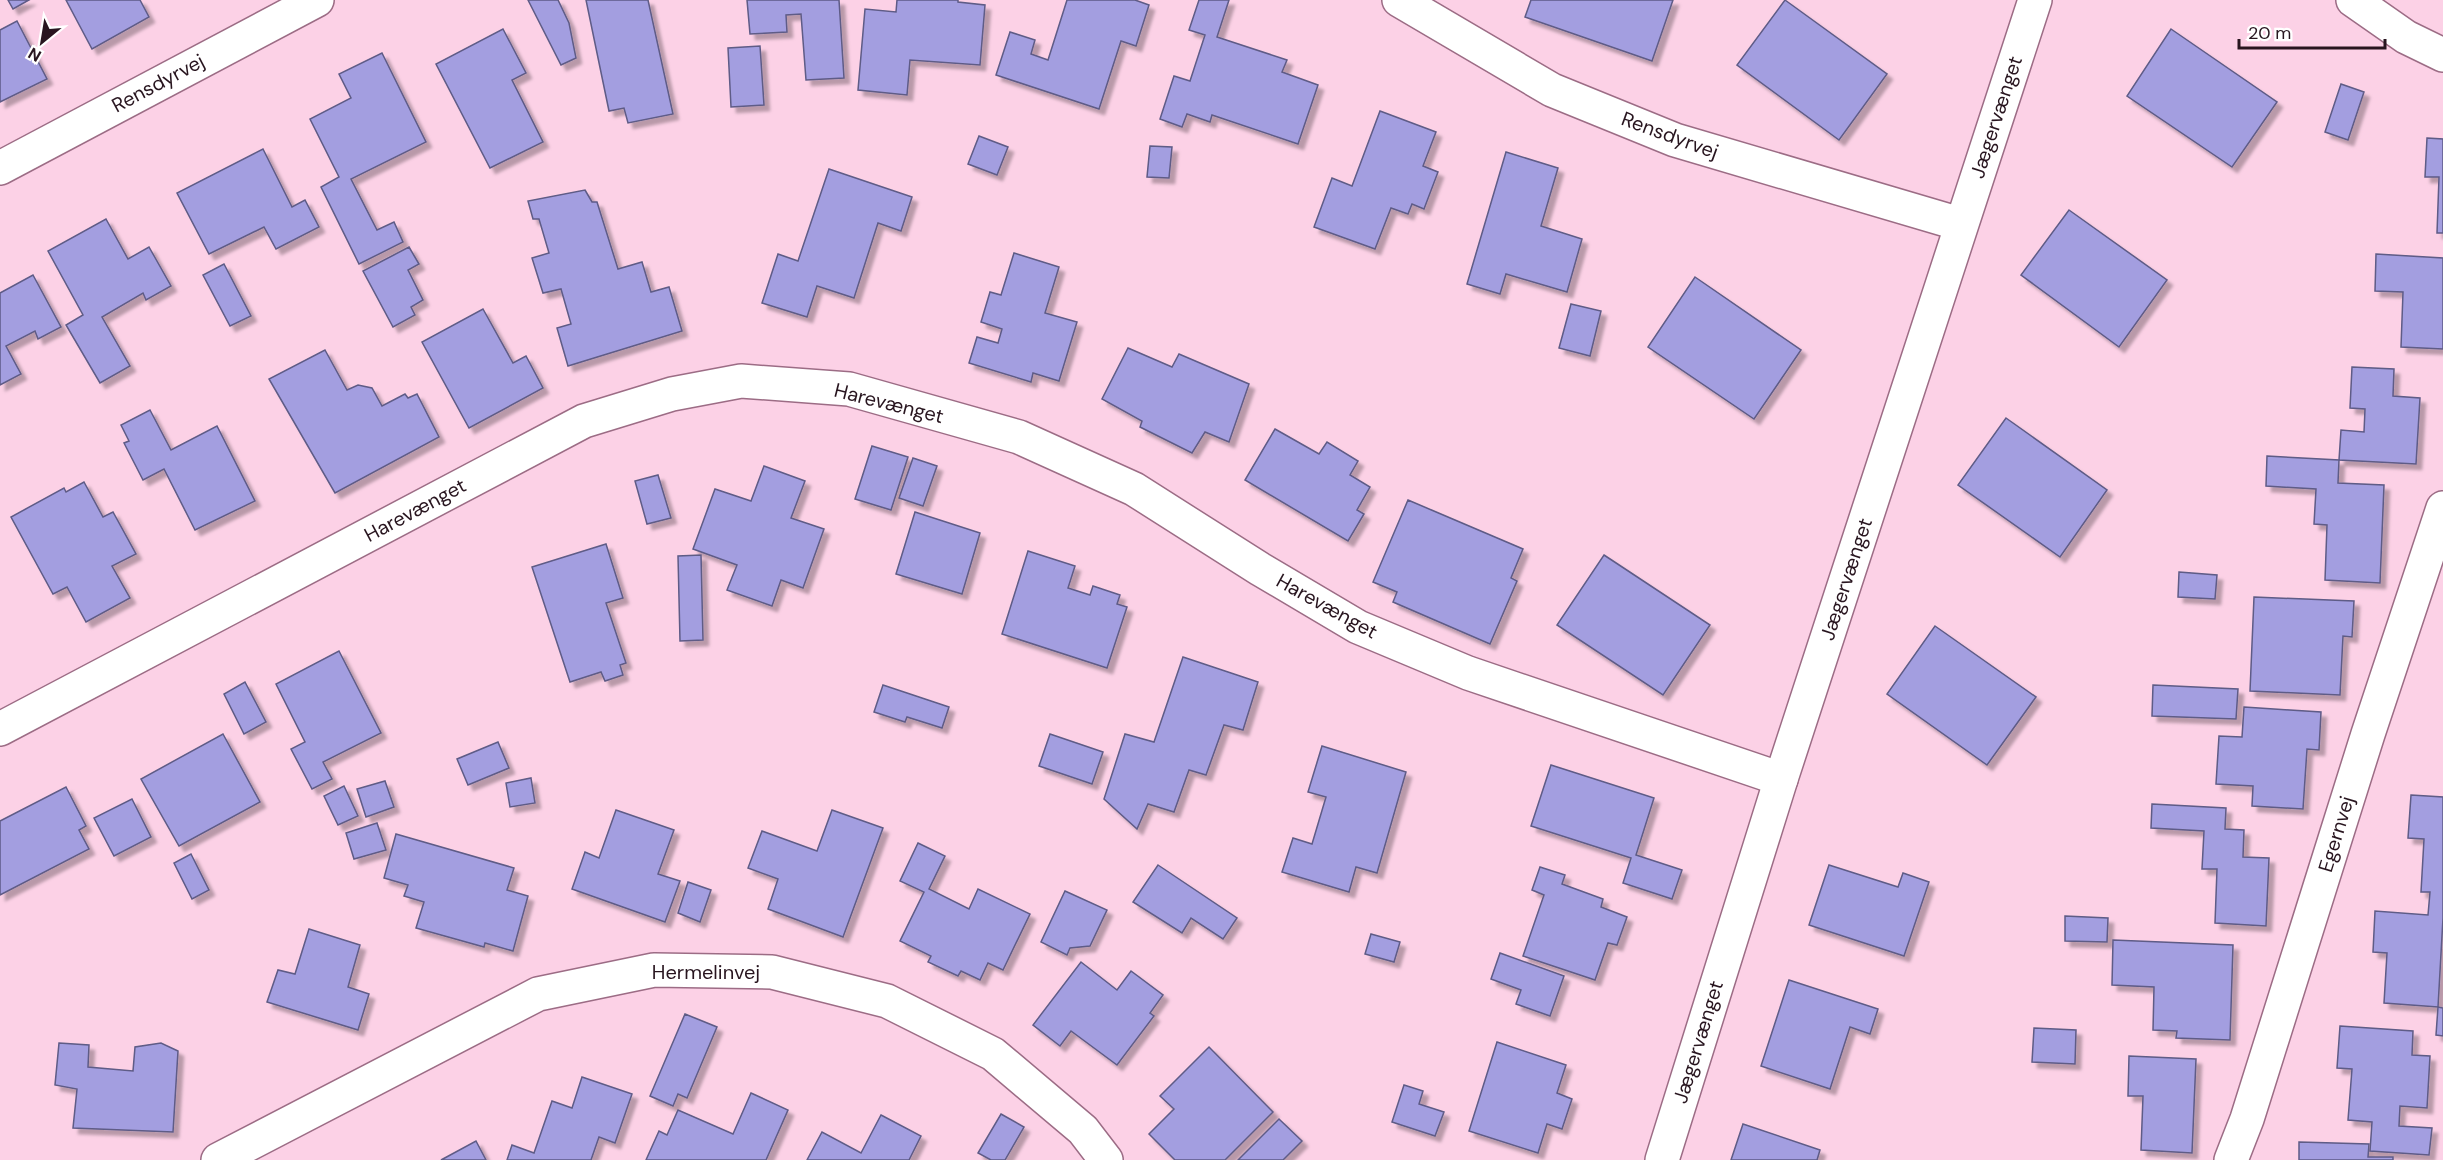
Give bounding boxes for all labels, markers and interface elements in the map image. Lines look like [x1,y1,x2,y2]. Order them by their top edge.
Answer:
north arrow [12,12,72,72]
scale bar [2239,12,2384,50]
text: 20 m [2248,21,2291,45]
text: N [24,43,45,67]
street label: Rensdyrvej [107,48,209,118]
street label: Jægervænget [1964,52,2028,181]
street label: Rensdyrvej [1618,105,1722,165]
street label: Harevænget [832,377,947,429]
street label: Harevænget [359,472,471,548]
street label: Jægervænget [1814,514,1878,643]
street label: Harevænget [1272,568,1382,645]
street label: Egernvej [2312,793,2360,875]
street label: Hermelinvej [652,959,760,985]
street label: Jægervænget [1667,977,1729,1107]

